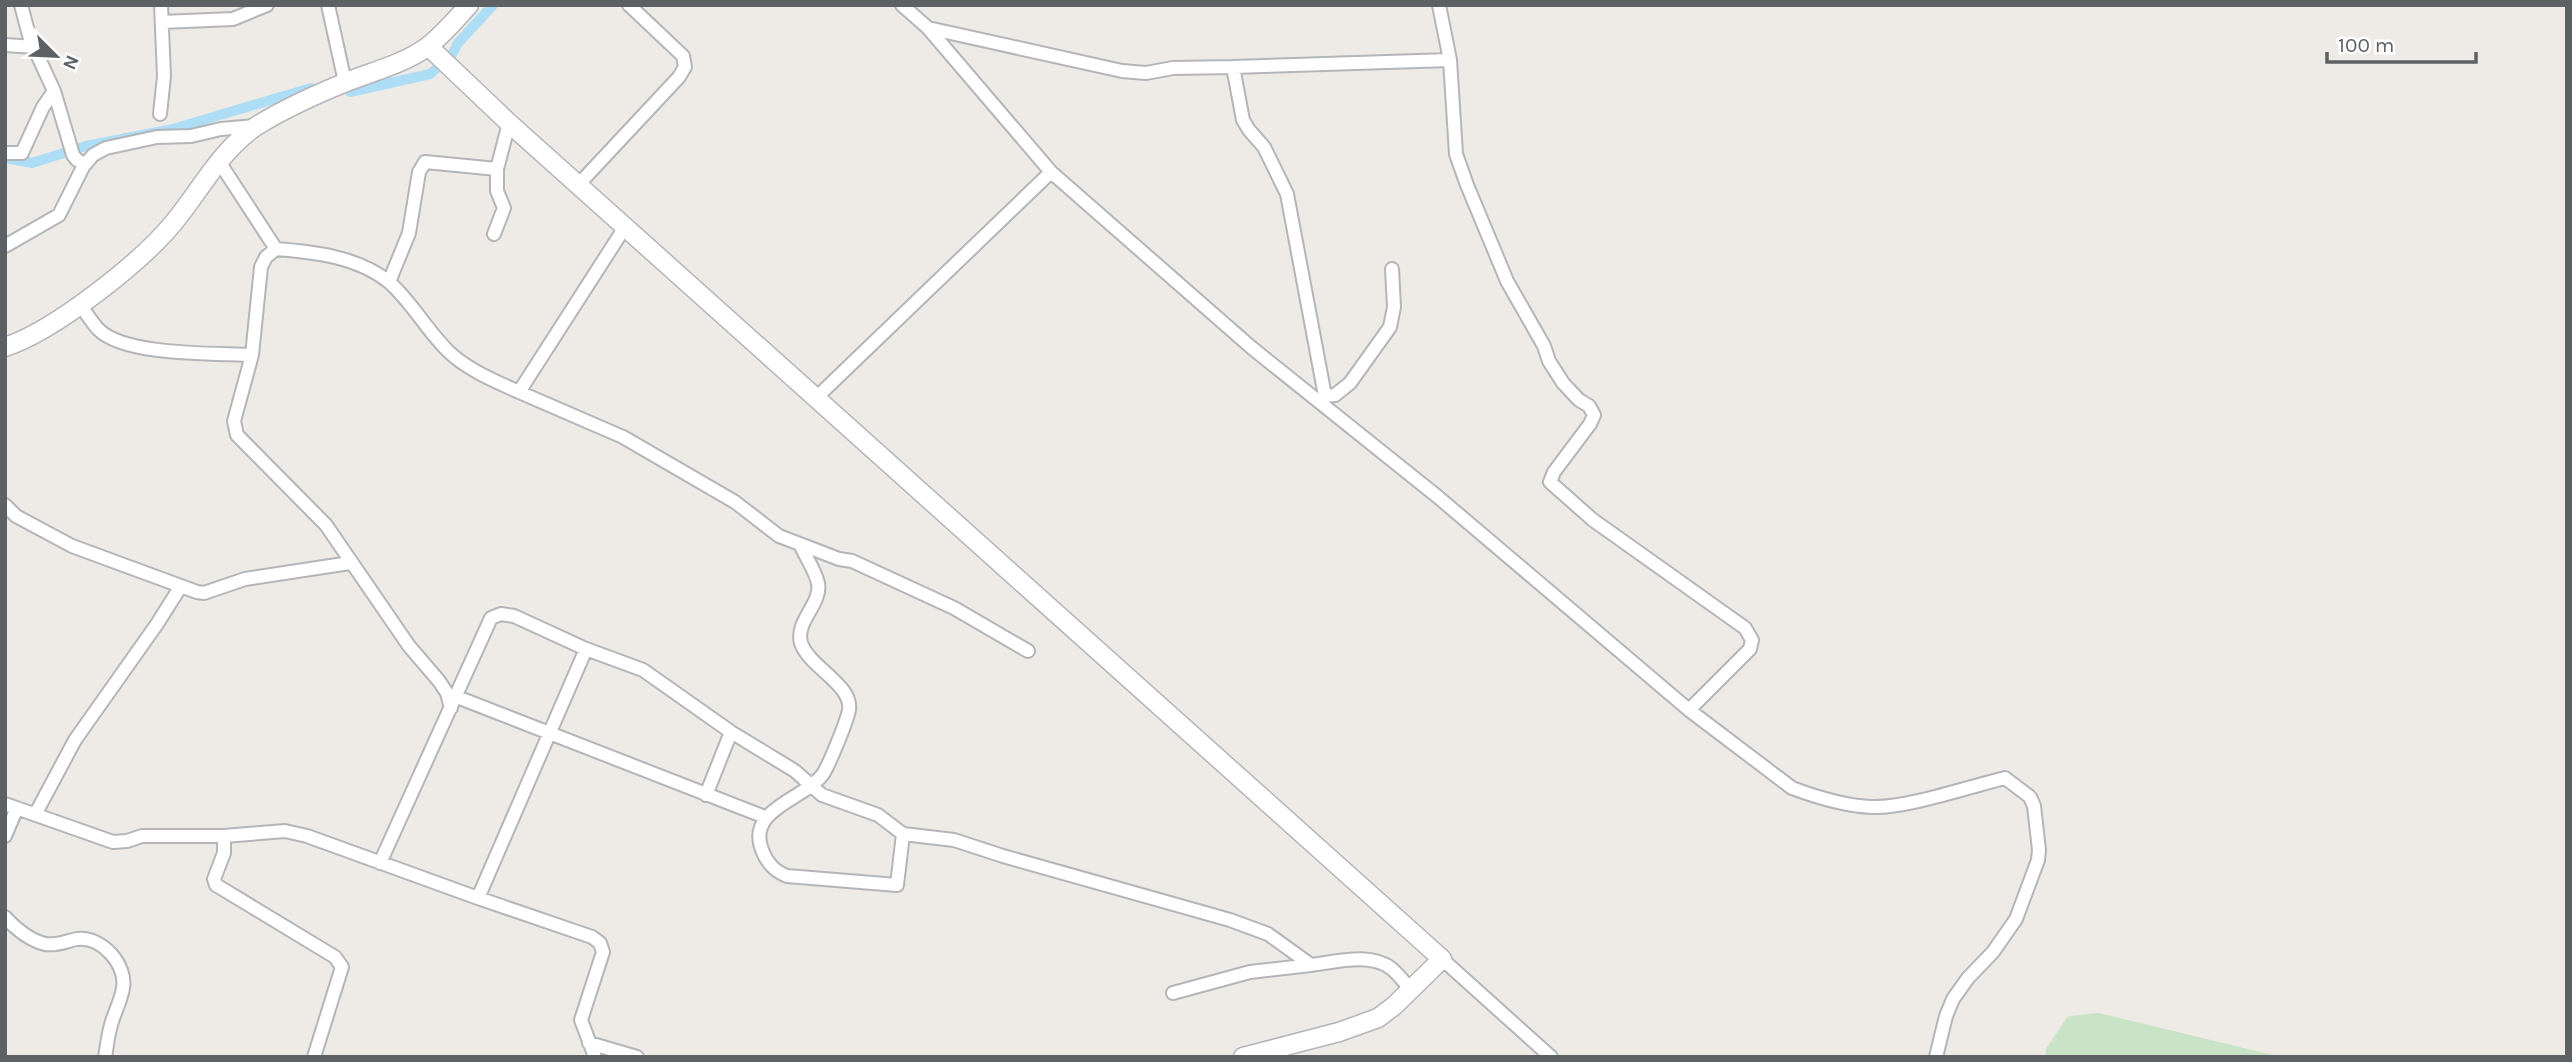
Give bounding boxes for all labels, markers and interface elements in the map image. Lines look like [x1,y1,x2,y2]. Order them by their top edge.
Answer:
north arrow [21,21,91,91]
scale bar [2327,21,2476,65]
text: 100 m [2338,33,2395,57]
text: N [58,52,83,73]

